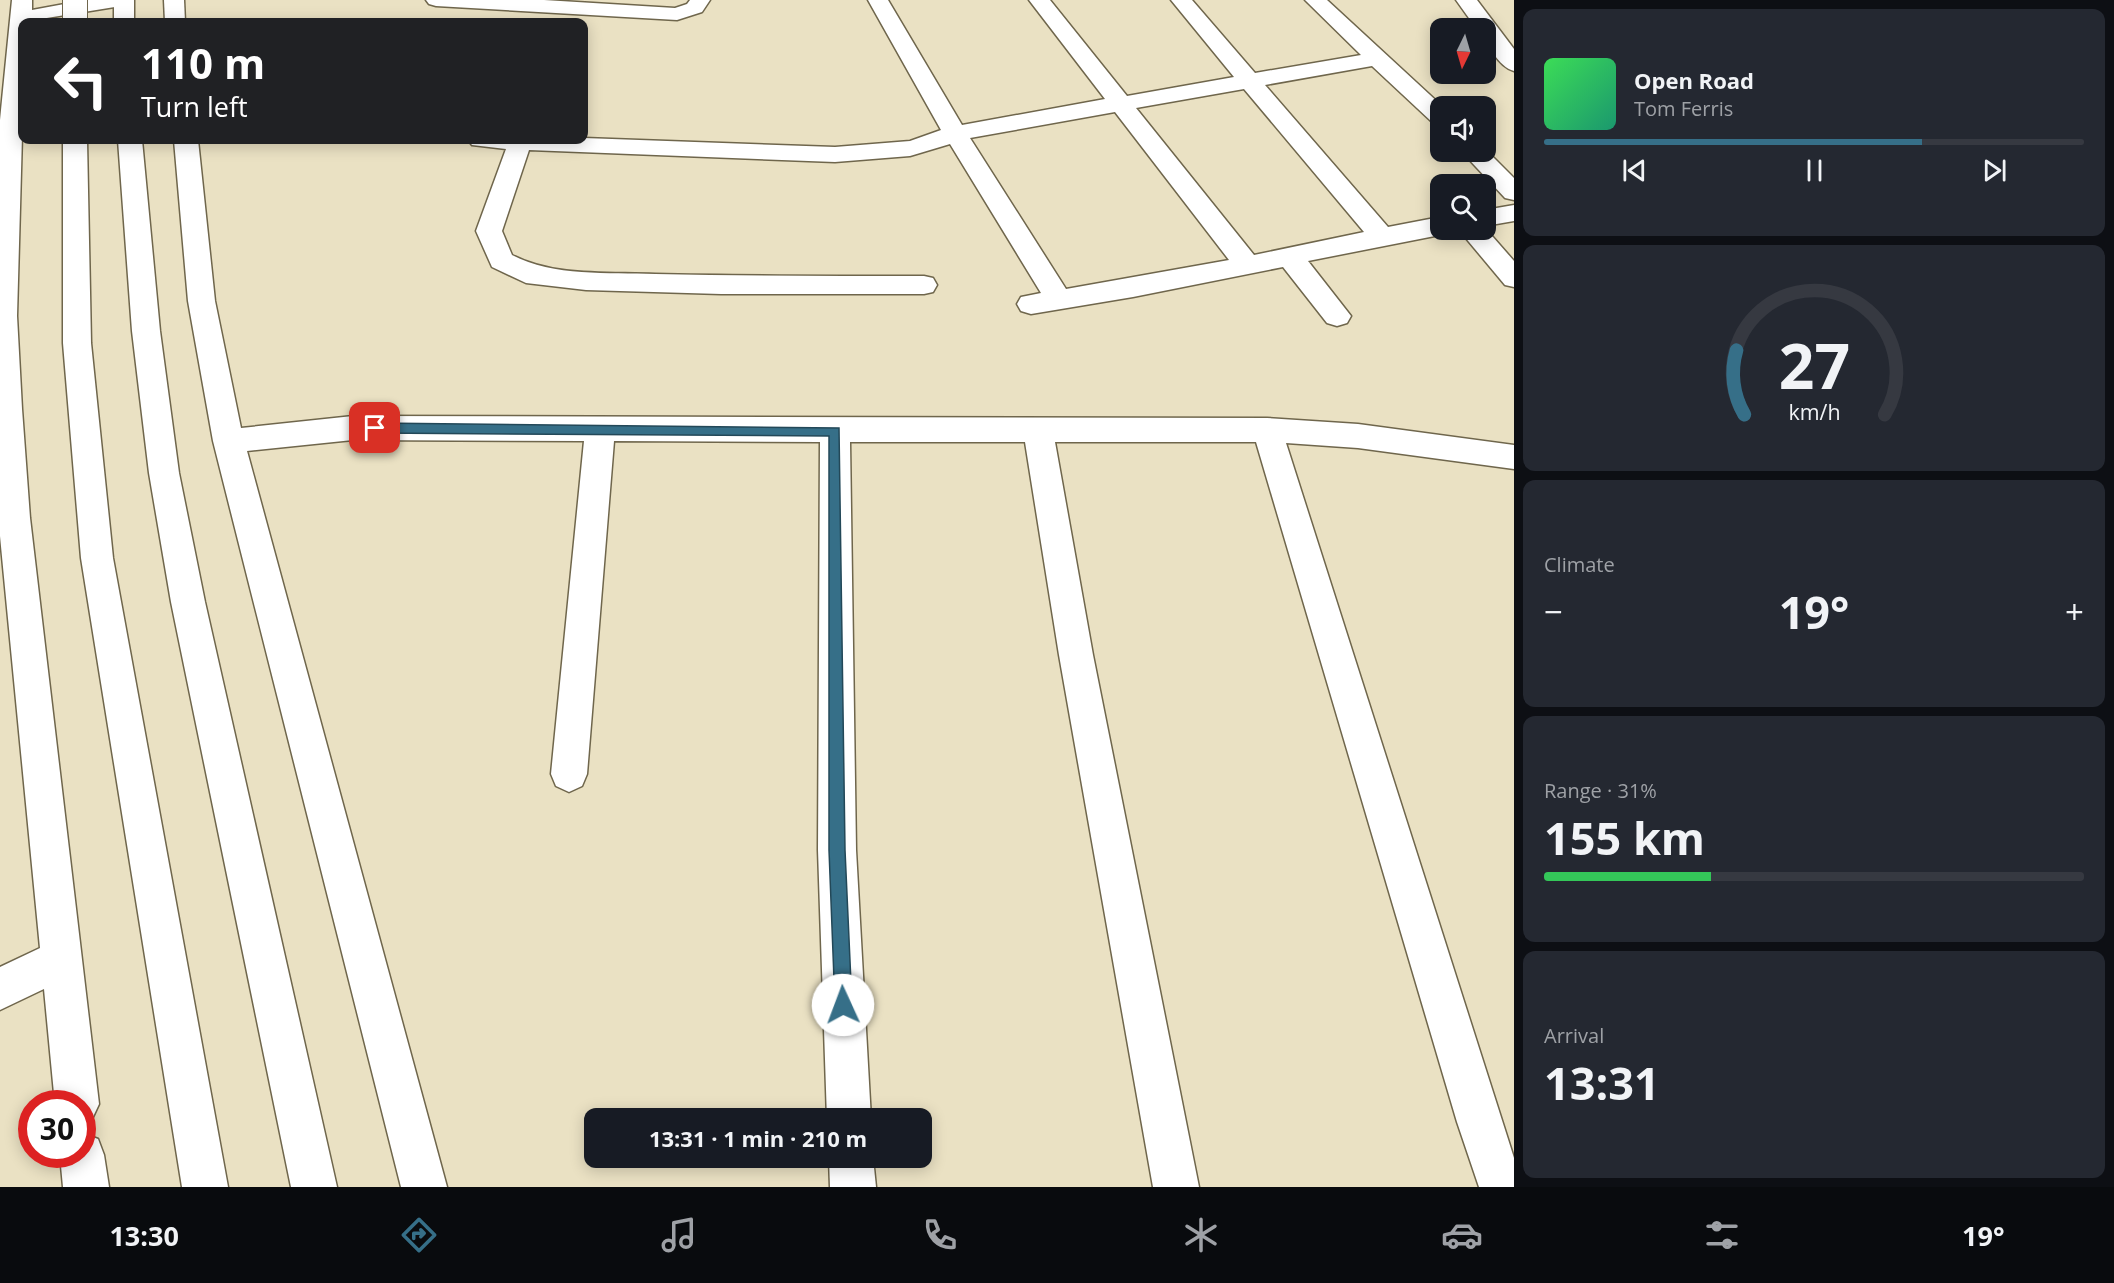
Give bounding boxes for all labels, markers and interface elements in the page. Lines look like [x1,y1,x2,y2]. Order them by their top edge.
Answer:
north arrow [1430,18,1496,84]
map controls [1430,18,1496,240]
text: 110 m [141,34,265,91]
icon: left [42,42,120,120]
text: Open Road [1634,65,1754,95]
text: Turn left [141,88,248,125]
text: Tom Ferris [1634,95,1733,122]
button: sound [1430,96,1496,162]
icon: previous [1618,154,1651,187]
icon: pause [1798,154,1831,187]
icon: next [1978,154,2011,187]
button: search [1430,174,1496,240]
text: 27 [1778,322,1850,407]
text: km/h [1788,397,1840,426]
pin [349,402,400,453]
icon: arrive [358,411,391,444]
text: Climate [1544,551,1615,578]
text: 19° [1779,581,1849,642]
text: − [1544,589,1563,634]
text: + [2065,589,2084,634]
text: Range · 31% [1544,777,1657,804]
text: 155 km [1544,807,1705,868]
position arrow [811,973,875,1037]
text: Arrival [1544,1022,1604,1049]
text: 13:31 [1544,1052,1660,1113]
speed limit sign: 30 [18,1090,96,1168]
text: 13:31 · 1 min · 210 m [649,1123,867,1153]
icon: directions [398,1214,440,1256]
icon: music [658,1214,700,1256]
icon: phone [919,1214,961,1256]
icon: climate [1180,1214,1222,1256]
icon: car [1441,1214,1483,1256]
icon: filters [1701,1214,1743,1256]
text: 13:30 [109,1217,179,1254]
text: 19° [1962,1217,2005,1254]

